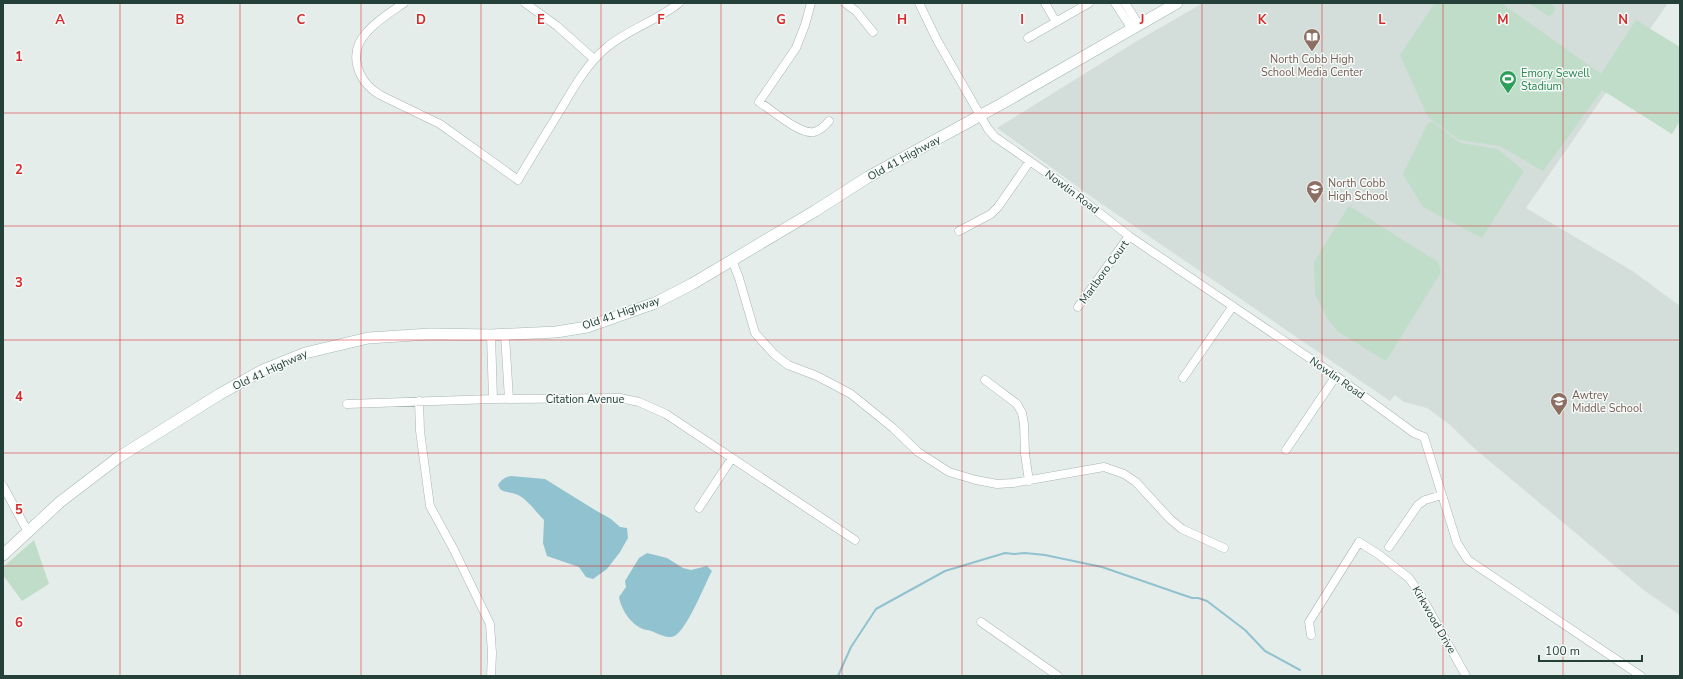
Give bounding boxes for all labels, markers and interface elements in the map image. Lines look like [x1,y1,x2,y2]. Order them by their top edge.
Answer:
text: A [55,11,65,29]
text: B [176,11,185,29]
text: C [297,11,306,29]
text: D [416,11,426,29]
text: E [537,11,545,29]
text: F [657,11,665,29]
text: G [776,11,786,29]
text: H [897,11,907,29]
text: I [1020,11,1024,29]
text: J [1139,11,1144,29]
text: K [1258,11,1267,29]
text: L [1378,11,1386,29]
text: M [1497,11,1509,29]
text: N [1618,11,1628,29]
library icon: North Cobb High School Media Center [1302,27,1322,52]
text: 1 [15,48,23,66]
place label: North Cobb High School Media Center [1261,52,1363,80]
place label: Emory Sewell Stadium [1521,66,1591,94]
sports icon: Emory Sewell Stadium [1498,69,1518,94]
street label: Old 41 Highway [865,132,943,184]
text: 2 [15,161,23,179]
street label: Nowlin Road [1042,167,1102,217]
place label: North Cobb High School [1328,176,1389,204]
school or university icon: North Cobb High School [1305,179,1325,204]
street label: Marlboro Court [1076,237,1132,307]
text: 3 [15,274,23,292]
street label: Old 41 Highway [580,293,662,333]
street label: Old 41 Highway [230,346,310,394]
street label: Nowlin Road [1307,354,1367,402]
text: 4 [15,388,23,406]
place label: Awtrey Middle School [1572,388,1643,416]
school or university icon: Awtrey Middle School [1549,391,1569,416]
street label: Citation Avenue [546,392,624,407]
text: 5 [15,501,23,519]
street label: Kirkwood Drive [1409,584,1459,657]
text: 6 [15,614,23,632]
scale bar [1539,637,1642,663]
text: 100 m [1545,643,1580,659]

